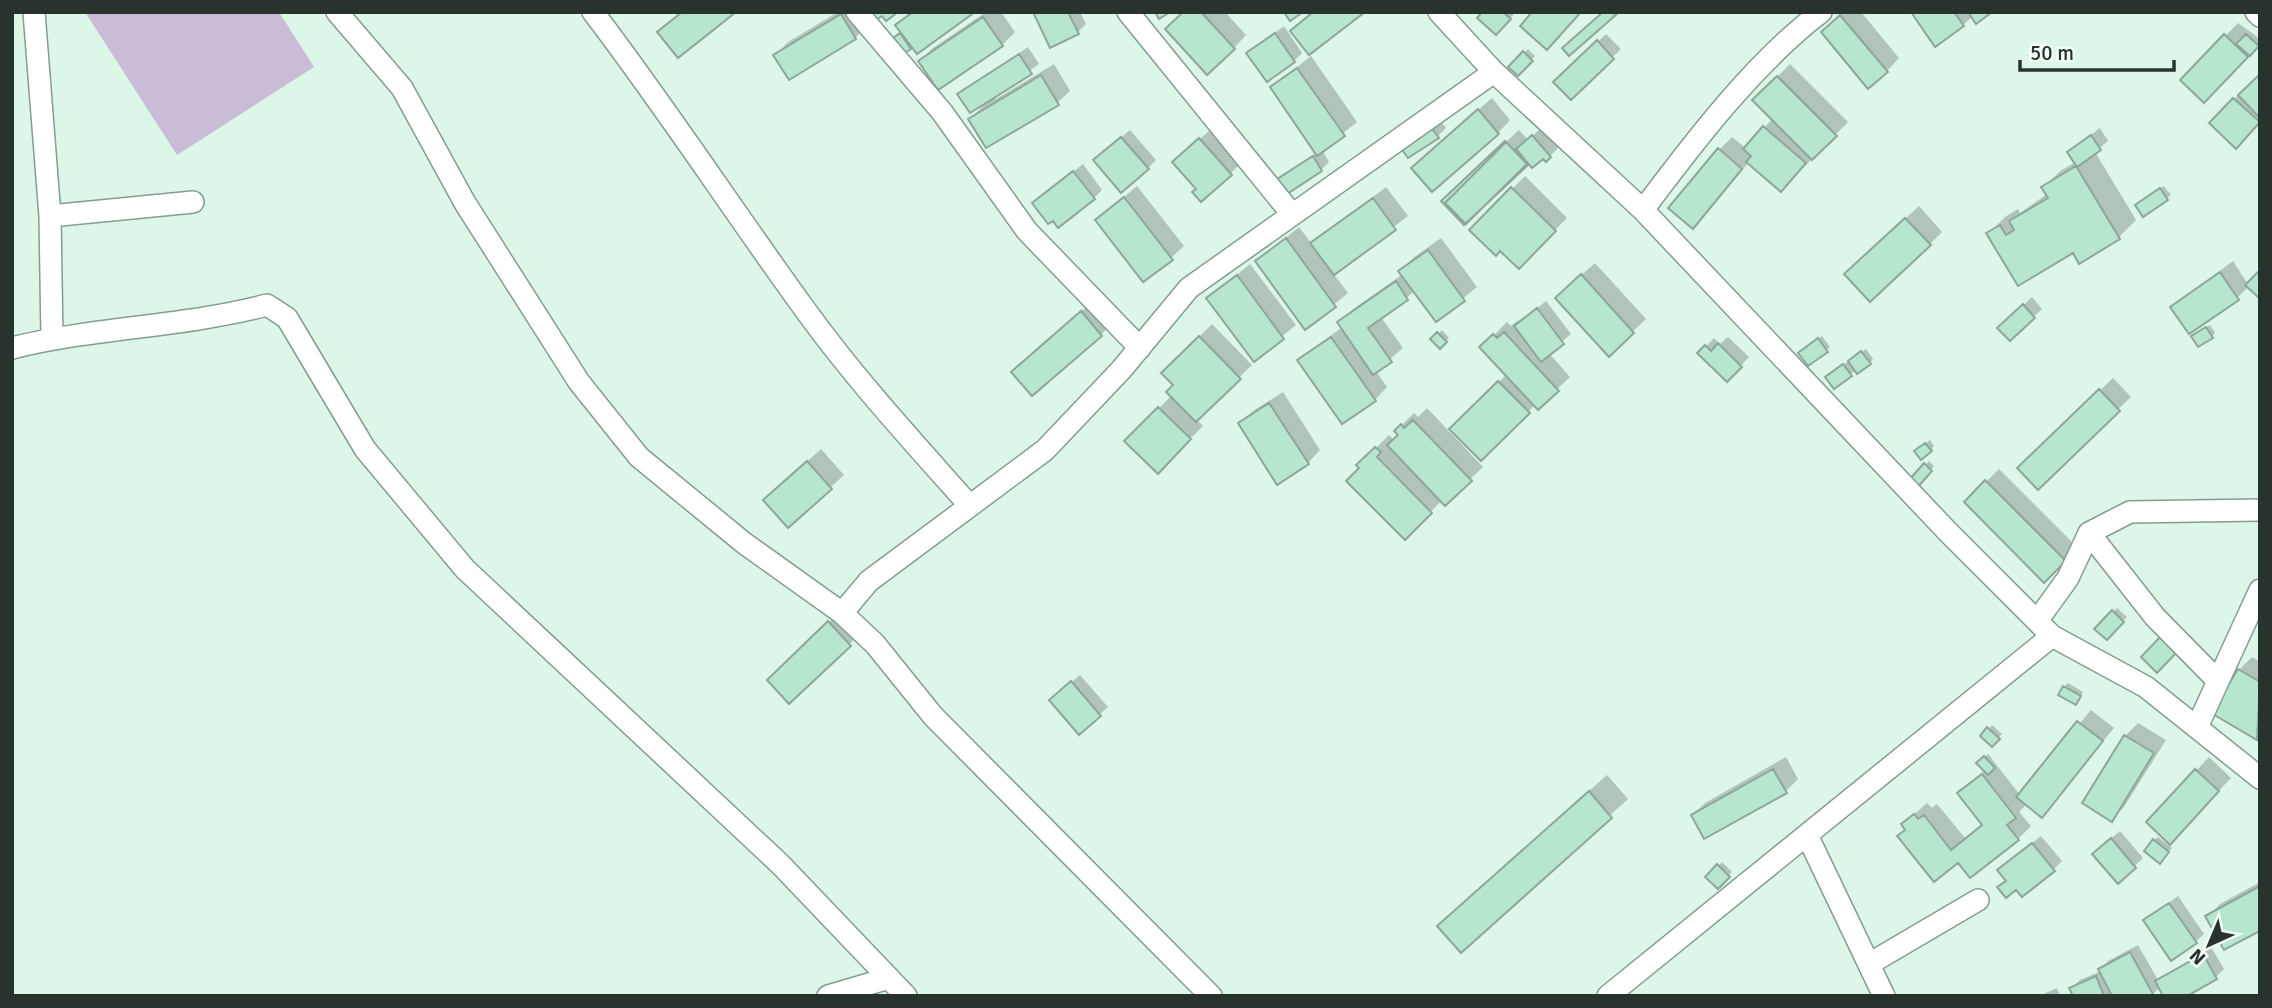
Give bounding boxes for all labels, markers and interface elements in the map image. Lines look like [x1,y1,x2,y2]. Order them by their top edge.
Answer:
scale bar [2020,28,2174,72]
text: 50 m [2030,40,2074,66]
north arrow [2174,910,2244,980]
text: N [2185,943,2211,970]

